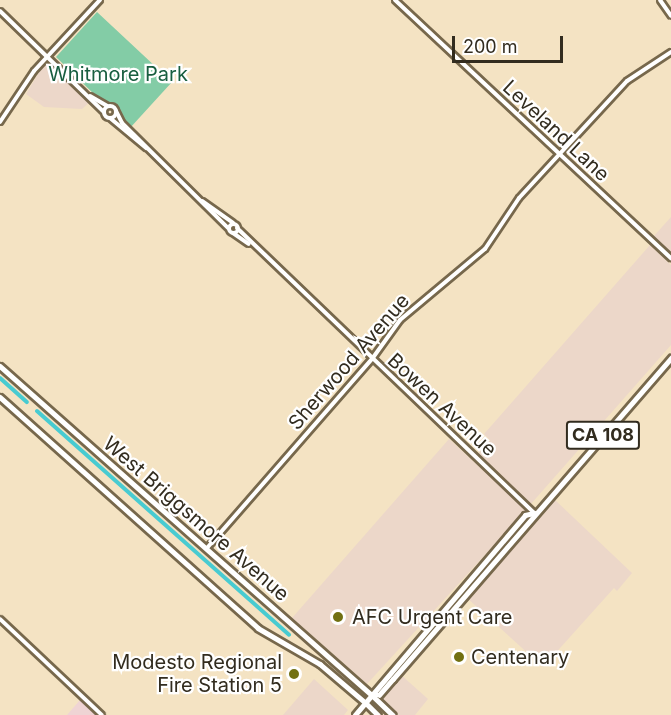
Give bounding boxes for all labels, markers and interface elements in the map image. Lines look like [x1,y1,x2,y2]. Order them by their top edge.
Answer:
scale bar [455,24,566,62]
text: 200 m [463,36,518,57]
park label: Whitmore Park [48,62,188,86]
street label: Leveland Lane [498,76,614,186]
street label: Sherwood Avenue [283,289,415,435]
street label: Bowen Avenue [383,348,501,462]
road number: CA 108 [566,420,640,450]
street label: West Briggsmore Avenue [98,432,294,606]
place label: AFC Urgent Care [352,605,513,629]
marker: AFC Urgent Care [329,608,347,626]
place label: Centenary [471,645,569,669]
place label: Modesto Regional Fire Station 5 [112,650,282,697]
marker: Centenary [452,650,466,664]
marker: Modesto Regional Fire Station 5 [287,667,301,681]

